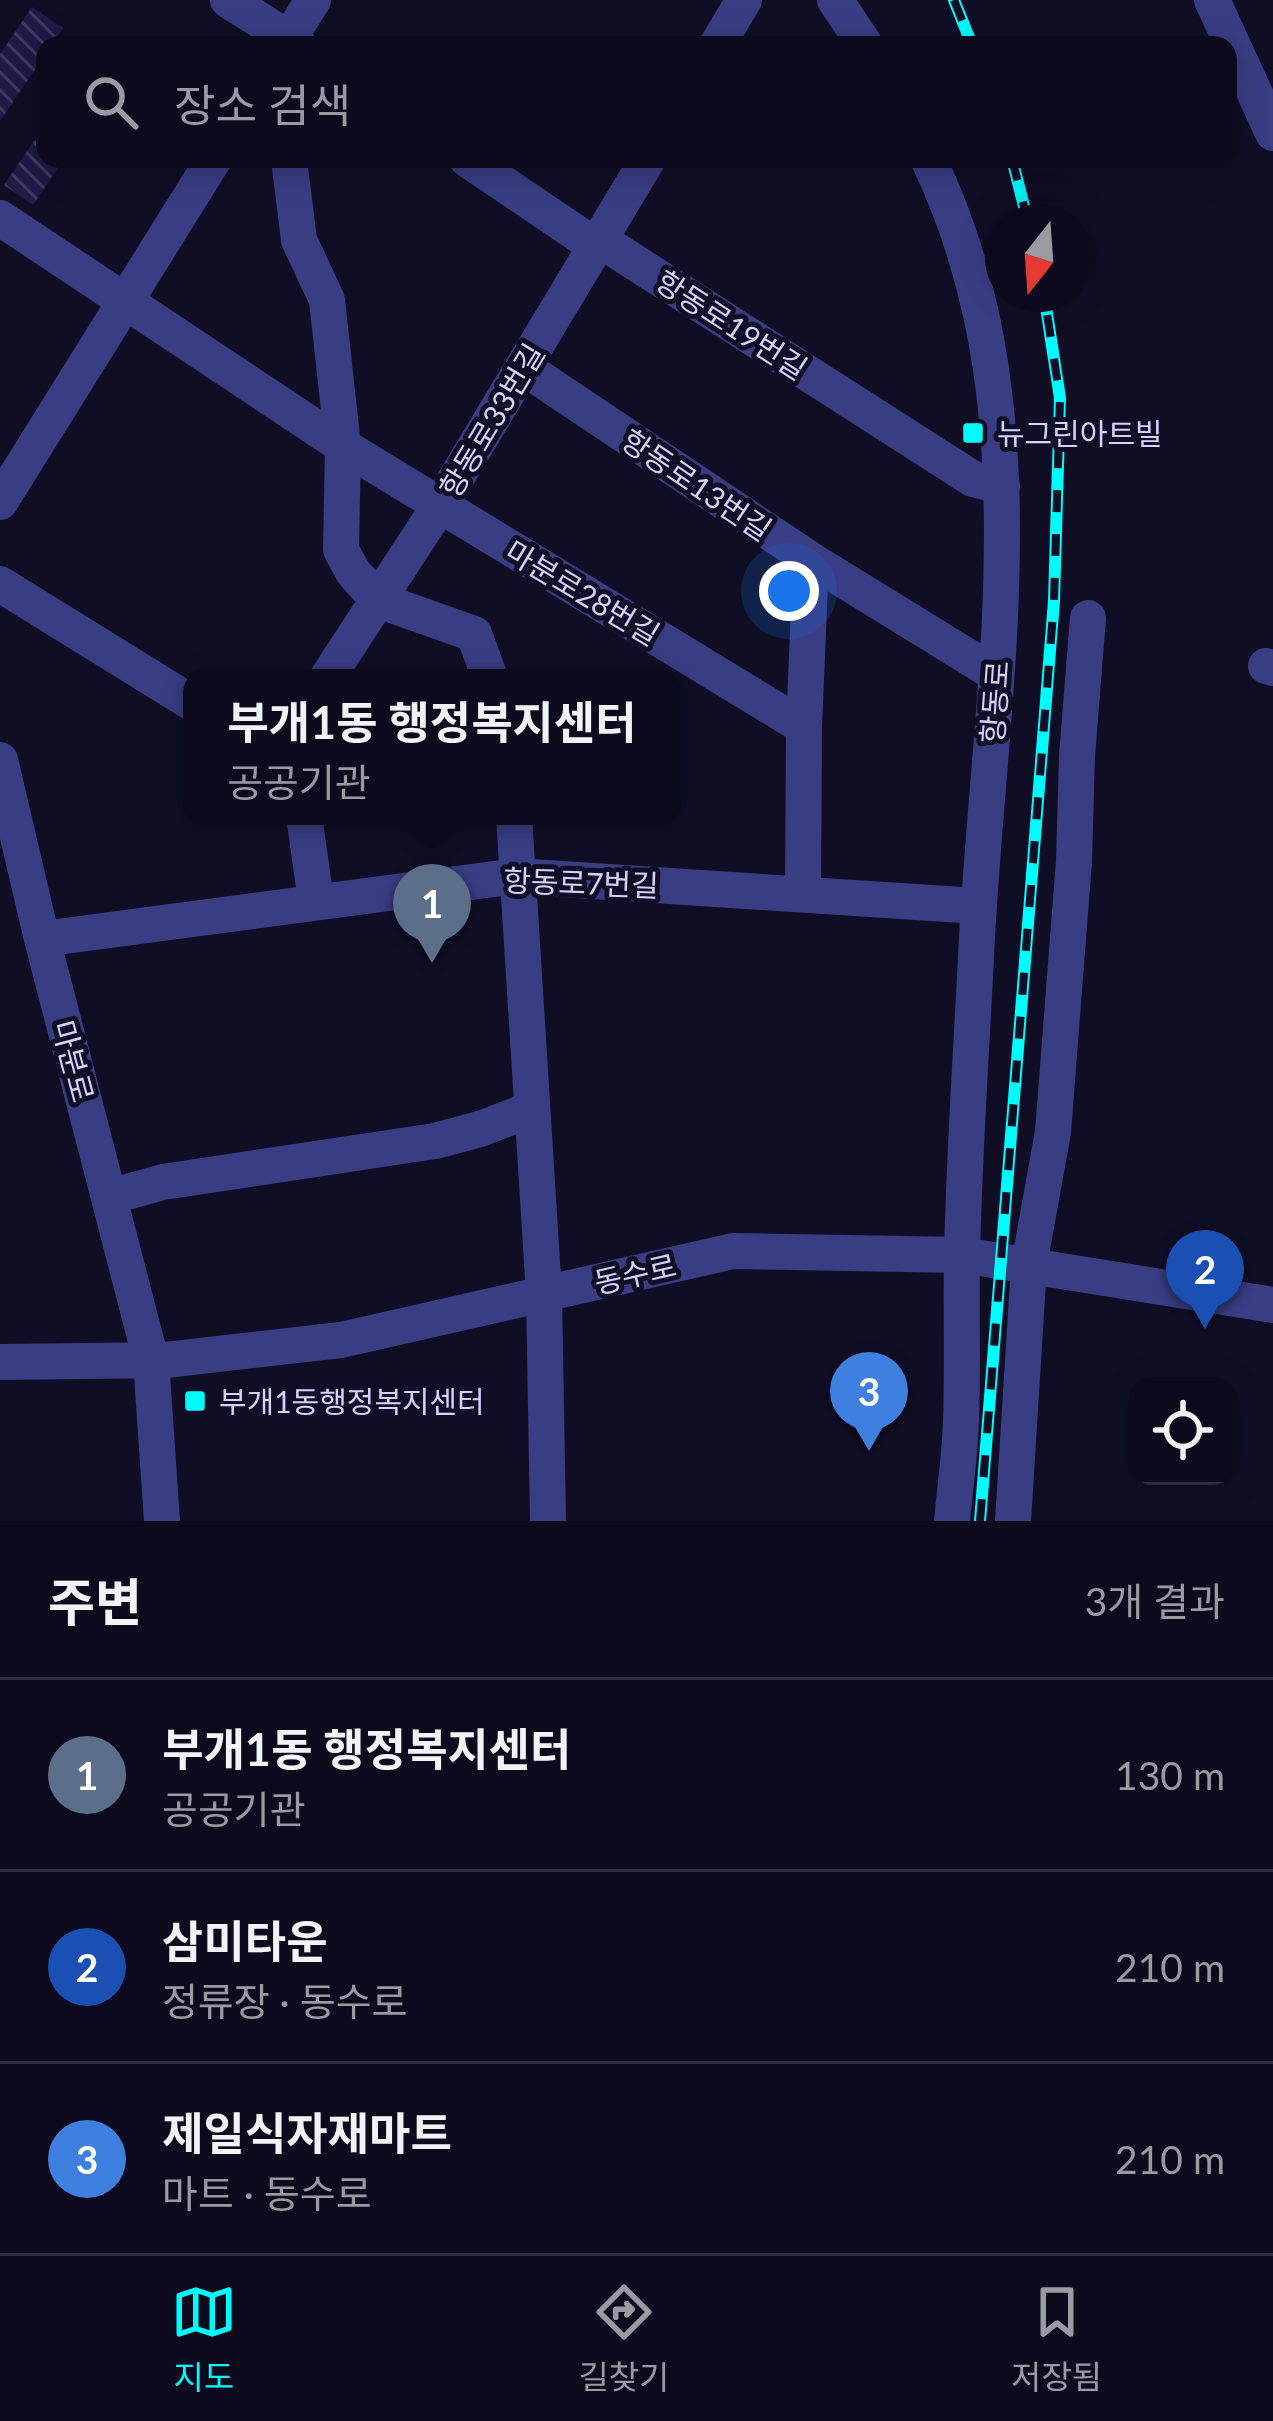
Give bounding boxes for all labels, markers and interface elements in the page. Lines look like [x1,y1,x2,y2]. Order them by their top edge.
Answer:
search box [36,36,1237,168]
icon: search [78,69,144,135]
text: 장소 검색 [174,78,351,132]
north arrow [985,204,1093,312]
street label: 항동로19번길 [650,262,814,386]
street label: 항동로33번길 [431,337,551,503]
place label: 뉴그린아트빌 [997,415,1163,451]
marker: 뉴그린아트빌 [960,420,986,446]
street label: 항동로13번길 [615,421,779,547]
street label: 마분로28번길 [500,532,666,652]
your location [759,561,819,621]
street label: 항동로 [973,659,1015,745]
popup [183,669,681,825]
text: 부개1동 행정복지센터 [227,695,637,749]
text: 공공기관 [227,759,371,805]
street label: 항동로7번길 [503,861,659,903]
pin: 1 [393,864,471,963]
street label: 마분로 [46,1016,102,1106]
pin: 2 [1166,1230,1244,1329]
street label: 동수로 [591,1246,679,1300]
pin: 3 [830,1352,908,1451]
map controls [1129,1377,1237,1485]
button: locate [1129,1377,1237,1485]
place label: 부개1동행정복지센터 [219,1383,485,1419]
marker: 부개1동행정복지센터 [182,1388,208,1414]
text: 주변 [48,1571,142,1632]
text: 3개 결과 [1085,1578,1225,1624]
text: 부개1동 행정복지센터 [162,1722,572,1776]
text: 1 [76,1752,98,1798]
text: 130 m [1115,1752,1225,1798]
text: 공공기관 [162,1786,306,1832]
text: 삼미타운 [162,1914,328,1968]
text: 2 [76,1944,98,1990]
text: 210 m [1115,1944,1225,1990]
text: 정류장 · 동수로 [162,1978,407,2024]
text: 제일식자재마트 [162,2106,452,2160]
text: 3 [76,2136,98,2182]
text: 210 m [1115,2136,1225,2182]
text: 마트 · 동수로 [162,2170,372,2216]
tab: 지도 [171,2279,237,2399]
tab: 길찾기 [578,2279,669,2399]
tab: 저장됨 [1011,2279,1102,2399]

